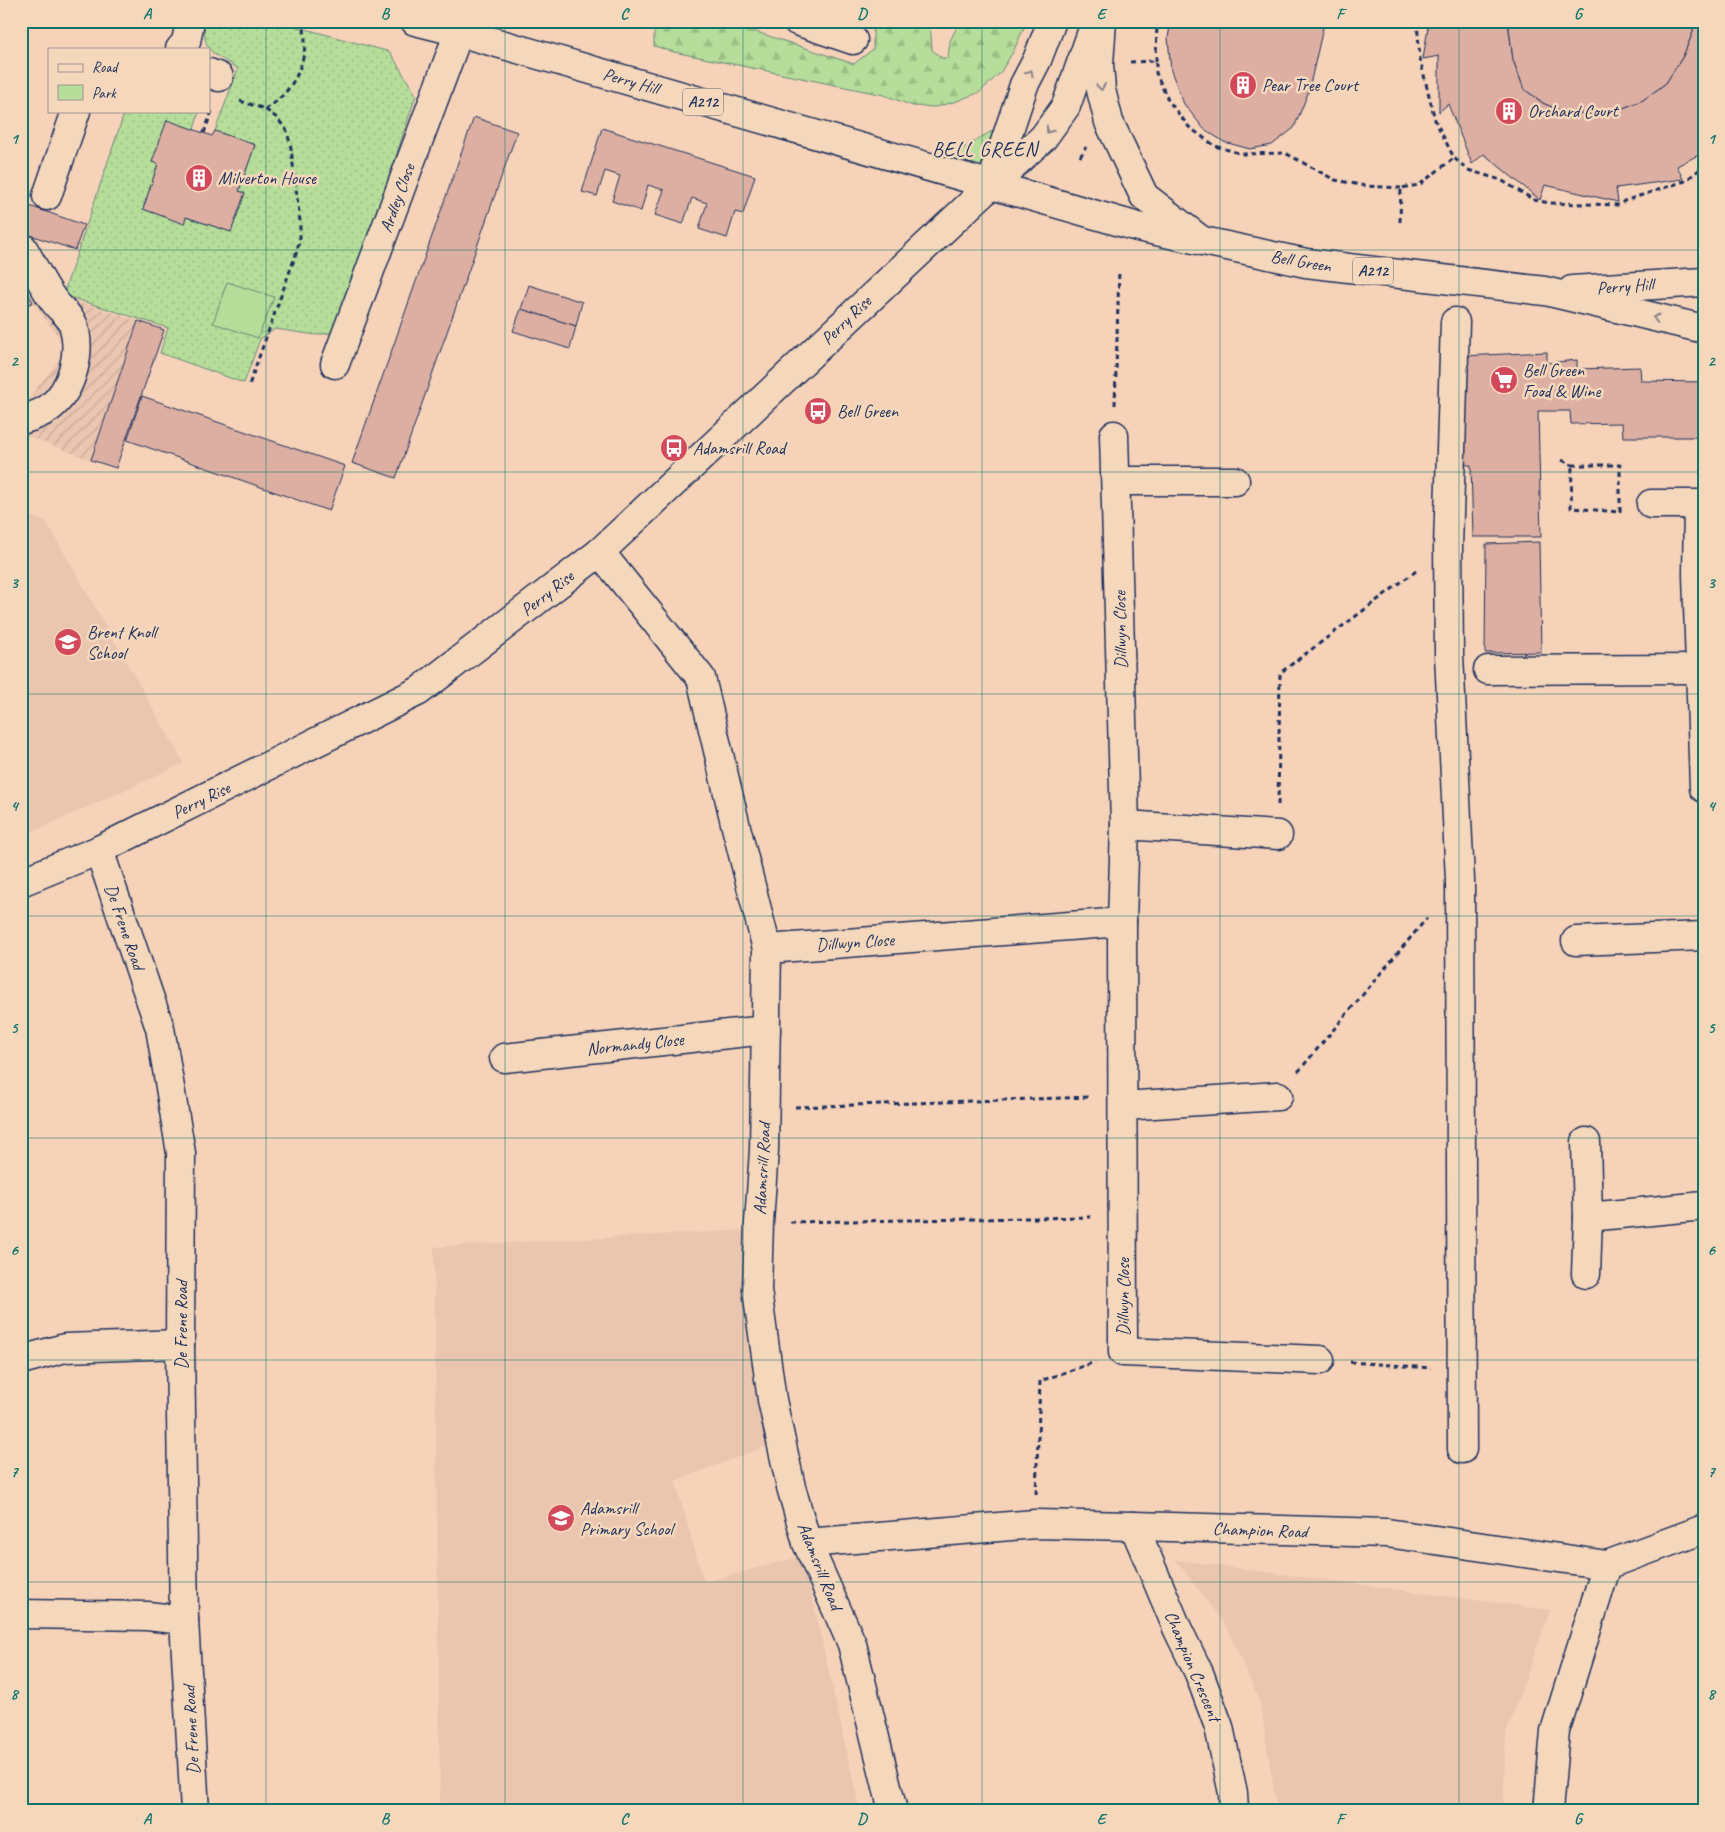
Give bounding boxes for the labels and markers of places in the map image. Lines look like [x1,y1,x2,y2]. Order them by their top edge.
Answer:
building icon: Pear Tree Court [1228,70,1258,100]
place label: Pear Tree Court [1262,74,1360,96]
building icon: Orchard Court [1494,96,1524,126]
place label: Orchard Court [1528,100,1620,122]
building icon: Milverton House [184,163,214,193]
place label: Milverton House [218,167,317,189]
place label: Bell Green Food & Wine [1523,359,1601,402]
supermarket icon: Bell Green Food & Wine [1489,365,1519,395]
bus stop icon: Bell Green [803,396,833,426]
place label: Bell Green [837,400,899,422]
bus stop icon: Adamsrill Road [659,433,689,463]
place label: Adamsrill Road [693,437,788,459]
place label: Brent Knoll School [87,621,159,664]
school or university icon: Brent Knoll School [53,627,83,657]
place label: Adamsrill Primary School [580,1497,675,1540]
school or university icon: Adamsrill Primary School [546,1503,576,1533]

